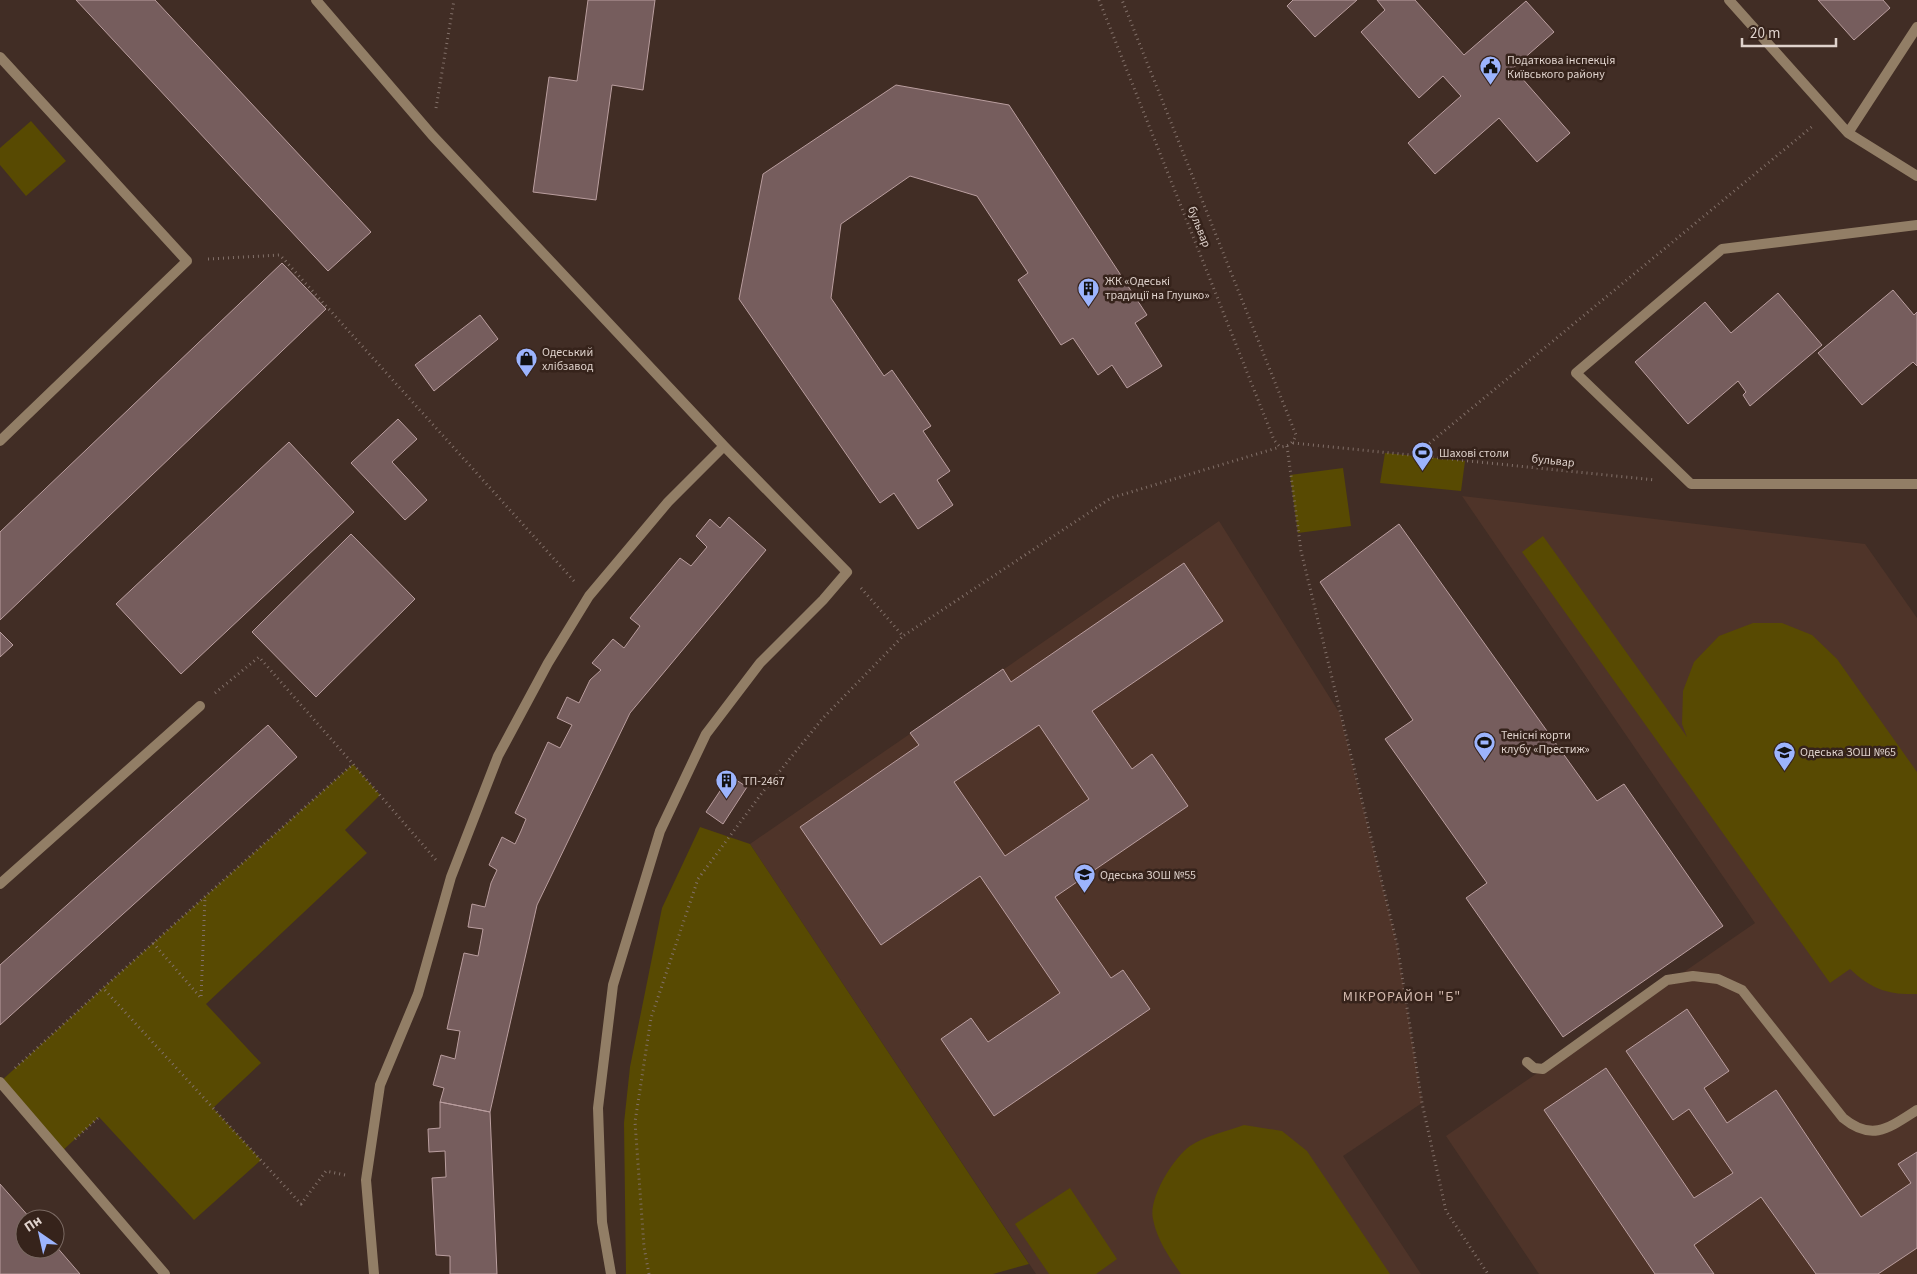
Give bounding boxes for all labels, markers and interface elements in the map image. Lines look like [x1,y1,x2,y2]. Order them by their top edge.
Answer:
scale bar [1742,15,1836,47]
text: 20 m [1750,23,1780,44]
place label: Податкова інспекція Київського району [1507,52,1615,83]
public building icon: Податкова інспекція Київського району [1479,55,1503,86]
street label: бульвар [1183,204,1215,250]
place label: ЖК «Одеські традиції на Глушко» [1105,273,1210,304]
building icon: ЖК «Одеські традиції на Глушко» [1077,276,1101,307]
place label: Одеський хлібзавод [542,344,594,375]
shop icon: Одеський хлібзавод [514,347,538,378]
sports icon: Шахові столи [1411,441,1435,472]
place label: Шахові столи [1439,445,1509,462]
street label: бульвар [1531,450,1576,472]
place label: Тенісні корти клубу «Престиж» [1501,727,1590,758]
sports icon: Тенісні корти клубу «Престиж» [1473,730,1497,761]
school or university icon: Одеська ЗОШ №65 [1772,740,1796,771]
place label: Одеська ЗОШ №65 [1800,744,1896,761]
building icon: ТП-2467 [715,769,739,800]
place label: ТП-2467 [743,773,785,790]
school or university icon: Одеська ЗОШ №55 [1072,863,1096,894]
place label: Одеська ЗОШ №55 [1100,867,1196,884]
district label: МІКРОРАЙОН "Б" [1343,987,1461,1007]
north arrow [15,1209,65,1259]
text: Пн [20,1211,46,1237]

